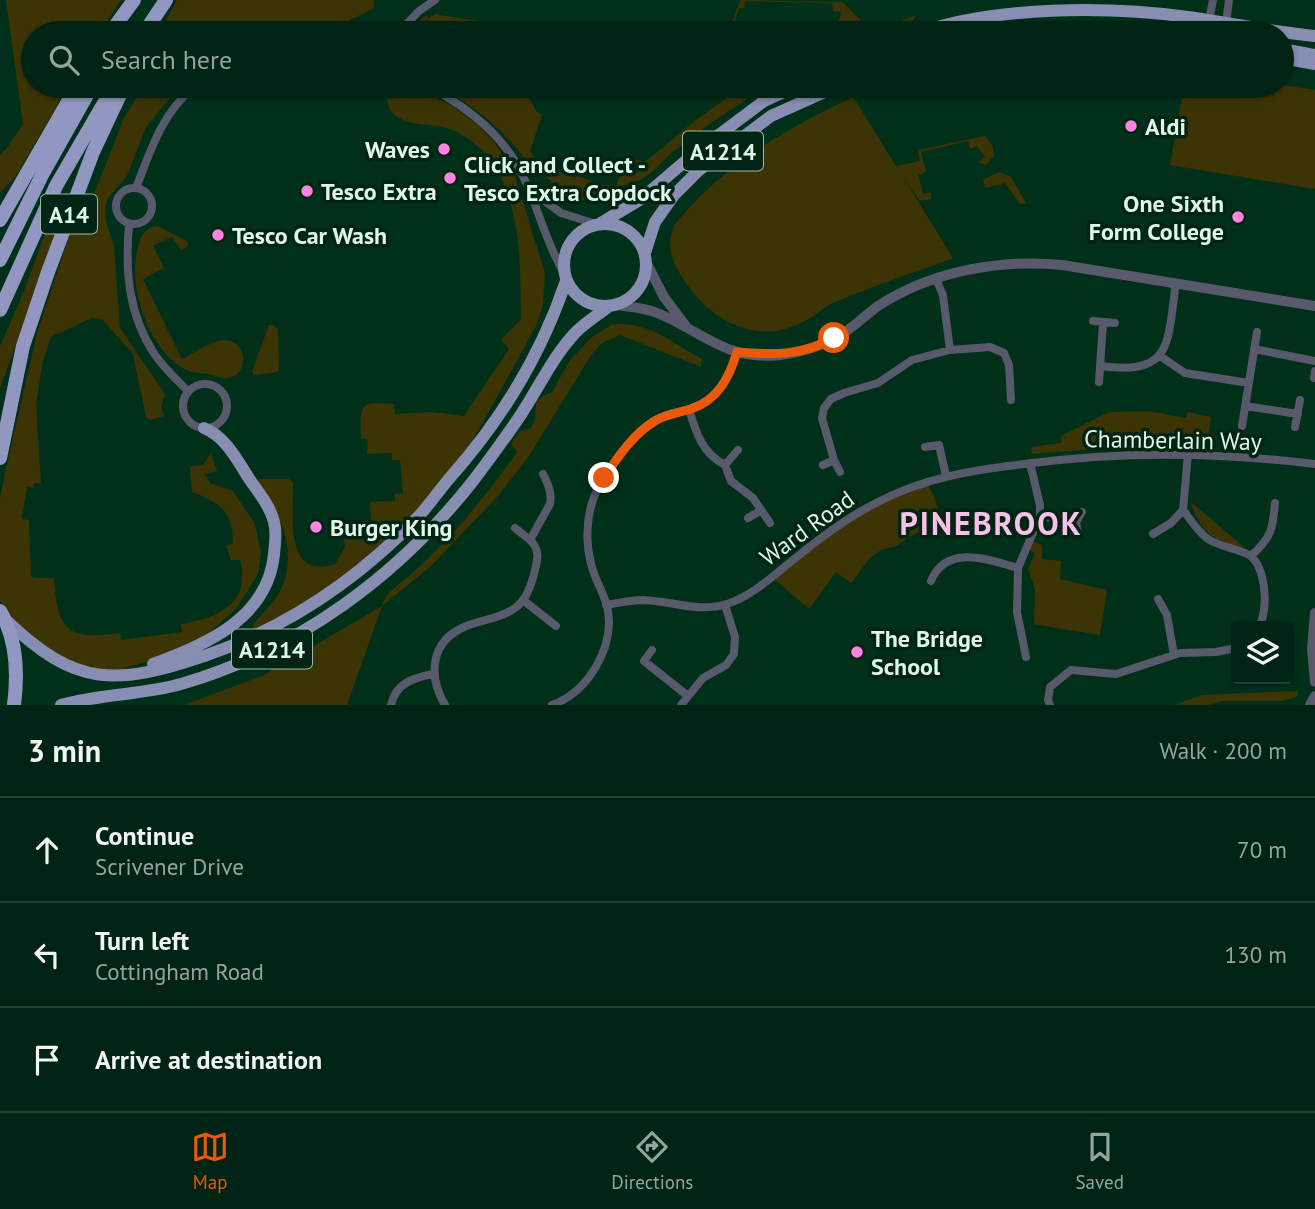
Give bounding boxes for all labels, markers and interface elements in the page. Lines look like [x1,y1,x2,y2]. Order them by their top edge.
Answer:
search box [21,21,1294,98]
icon: search [45,41,83,79]
text: Search here [101,43,232,76]
place label: Aldi [1145,111,1186,142]
marker: Aldi [1123,118,1139,134]
road number: A1214 [683,132,763,170]
place label: Waves [365,134,430,165]
marker: Waves [436,141,452,157]
place label: Click and Collect - Tesco Extra Copdock [464,149,672,208]
marker: Click and Collect - Tesco Extra Copdock [442,170,458,186]
place label: Tesco Extra [321,176,437,207]
marker: Tesco Extra [299,183,315,199]
place label: One Sixth Form College [1089,188,1224,247]
road number: A14 [41,195,97,234]
marker: One Sixth Form College [1230,209,1246,225]
place label: Tesco Car Wash [232,220,387,251]
marker: Tesco Car Wash [210,227,226,243]
route start [818,322,849,353]
street label: Chamberlain Way [1084,423,1262,457]
route end [588,462,619,493]
street label: Ward Road [754,483,860,573]
district label: PINEBROOK [900,502,1083,544]
place label: Burger King [330,512,452,543]
marker: Burger King [308,519,324,535]
map controls [1231,621,1294,684]
button: layers [1231,621,1294,684]
place label: The Bridge School [871,623,983,682]
road number: A1214 [232,629,312,668]
marker: The Bridge School [849,644,865,660]
text: 3 min [28,731,101,770]
text: Walk · 200 m [1160,736,1287,765]
text: Continue [95,819,194,852]
icon: ahead [28,831,66,869]
text: 70 m [1237,835,1287,864]
text: Scrivener Drive [95,852,244,881]
text: Turn left [95,924,189,957]
icon: left [28,936,66,974]
text: 130 m [1225,940,1287,969]
text: Cottingham Road [95,957,264,986]
icon: arrive [28,1041,66,1079]
text: Arrive at destination [95,1043,322,1076]
tab: Map [191,1128,229,1194]
tab: Directions [611,1128,693,1194]
tab: Saved [1076,1128,1124,1194]

